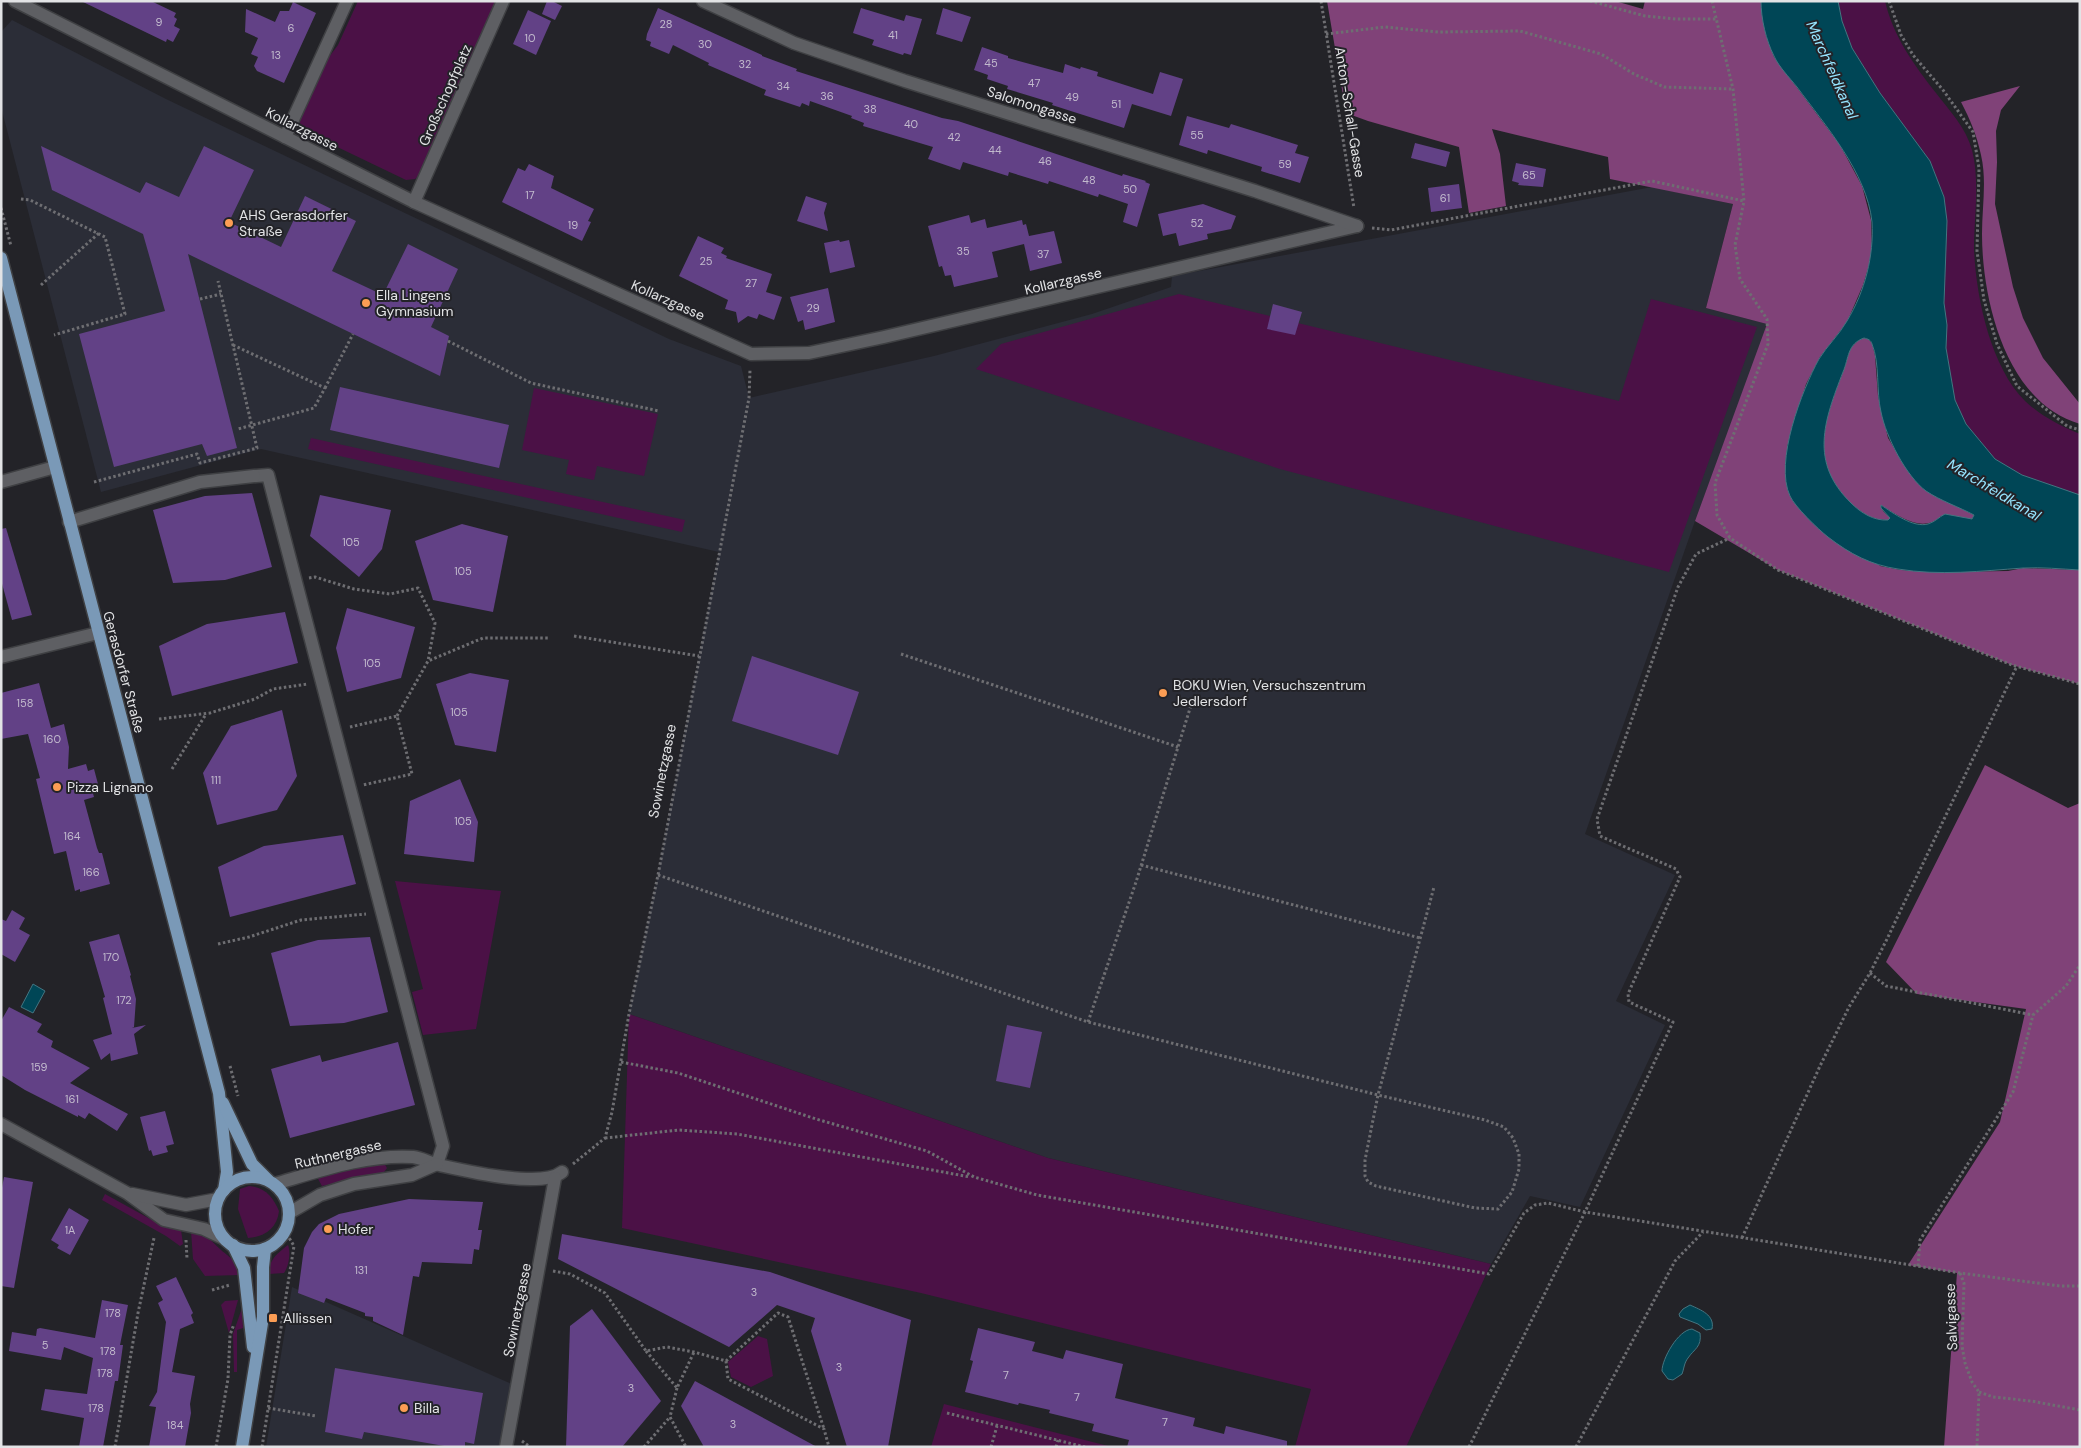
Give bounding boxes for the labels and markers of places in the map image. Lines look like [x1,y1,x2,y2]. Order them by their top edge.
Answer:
place label: AHS Gerasdorfer Straße [239,206,348,240]
marker: AHS Gerasdorfer Straße [223,217,235,229]
place label: Ella Lingens Gymnasium [376,286,453,320]
marker: Ella Lingens Gymnasium [360,297,372,309]
place label: BOKU Wien, Versuchszentrum Jedlersdorf [1173,676,1366,710]
marker: BOKU Wien, Versuchszentrum Jedlersdorf [1157,687,1169,699]
place label: Pizza Lignano [67,778,153,796]
marker: Pizza Lignano [51,781,63,793]
place label: Hofer [338,1220,373,1238]
marker: Hofer [322,1223,334,1235]
place label: Allissen [283,1309,332,1327]
marker: Allissen [267,1312,279,1324]
place label: Billa [414,1399,440,1417]
marker: Billa [398,1402,410,1414]

